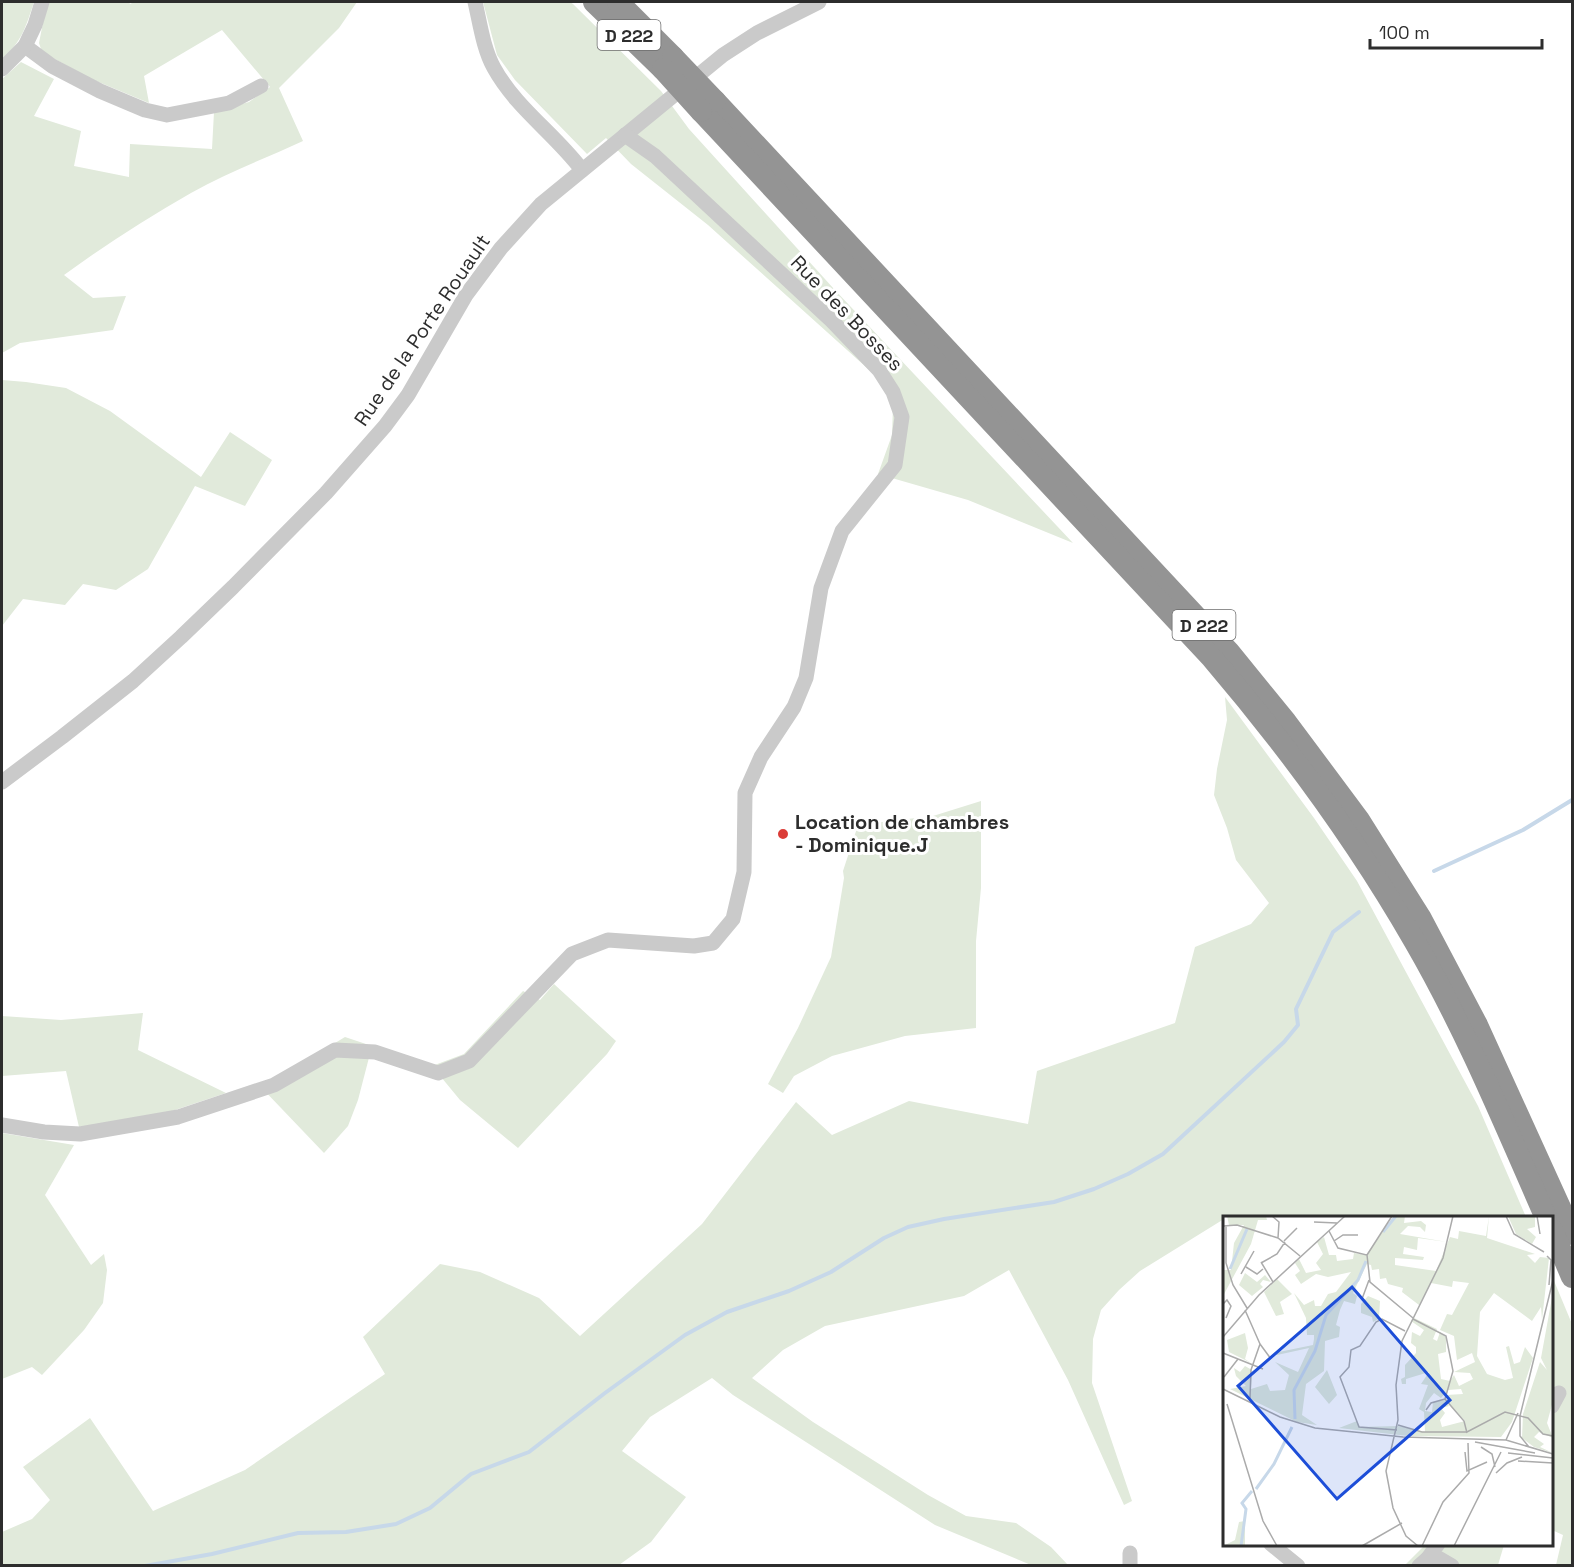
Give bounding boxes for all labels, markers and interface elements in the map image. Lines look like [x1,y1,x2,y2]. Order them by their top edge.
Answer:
scale bar [1370,12,1542,50]
road number: D 222 [598,20,660,50]
text: 100 m [1379,21,1430,44]
street label: Rue de la Porte Rouault [348,229,496,431]
street label: Rue des Bosses [785,250,909,376]
road number: D 222 [1172,610,1236,640]
place label: Location de chambres - Dominique.J [795,809,1009,858]
marker: Location de chambres - Dominique.J [776,827,790,841]
inset map [1223,1216,1553,1546]

